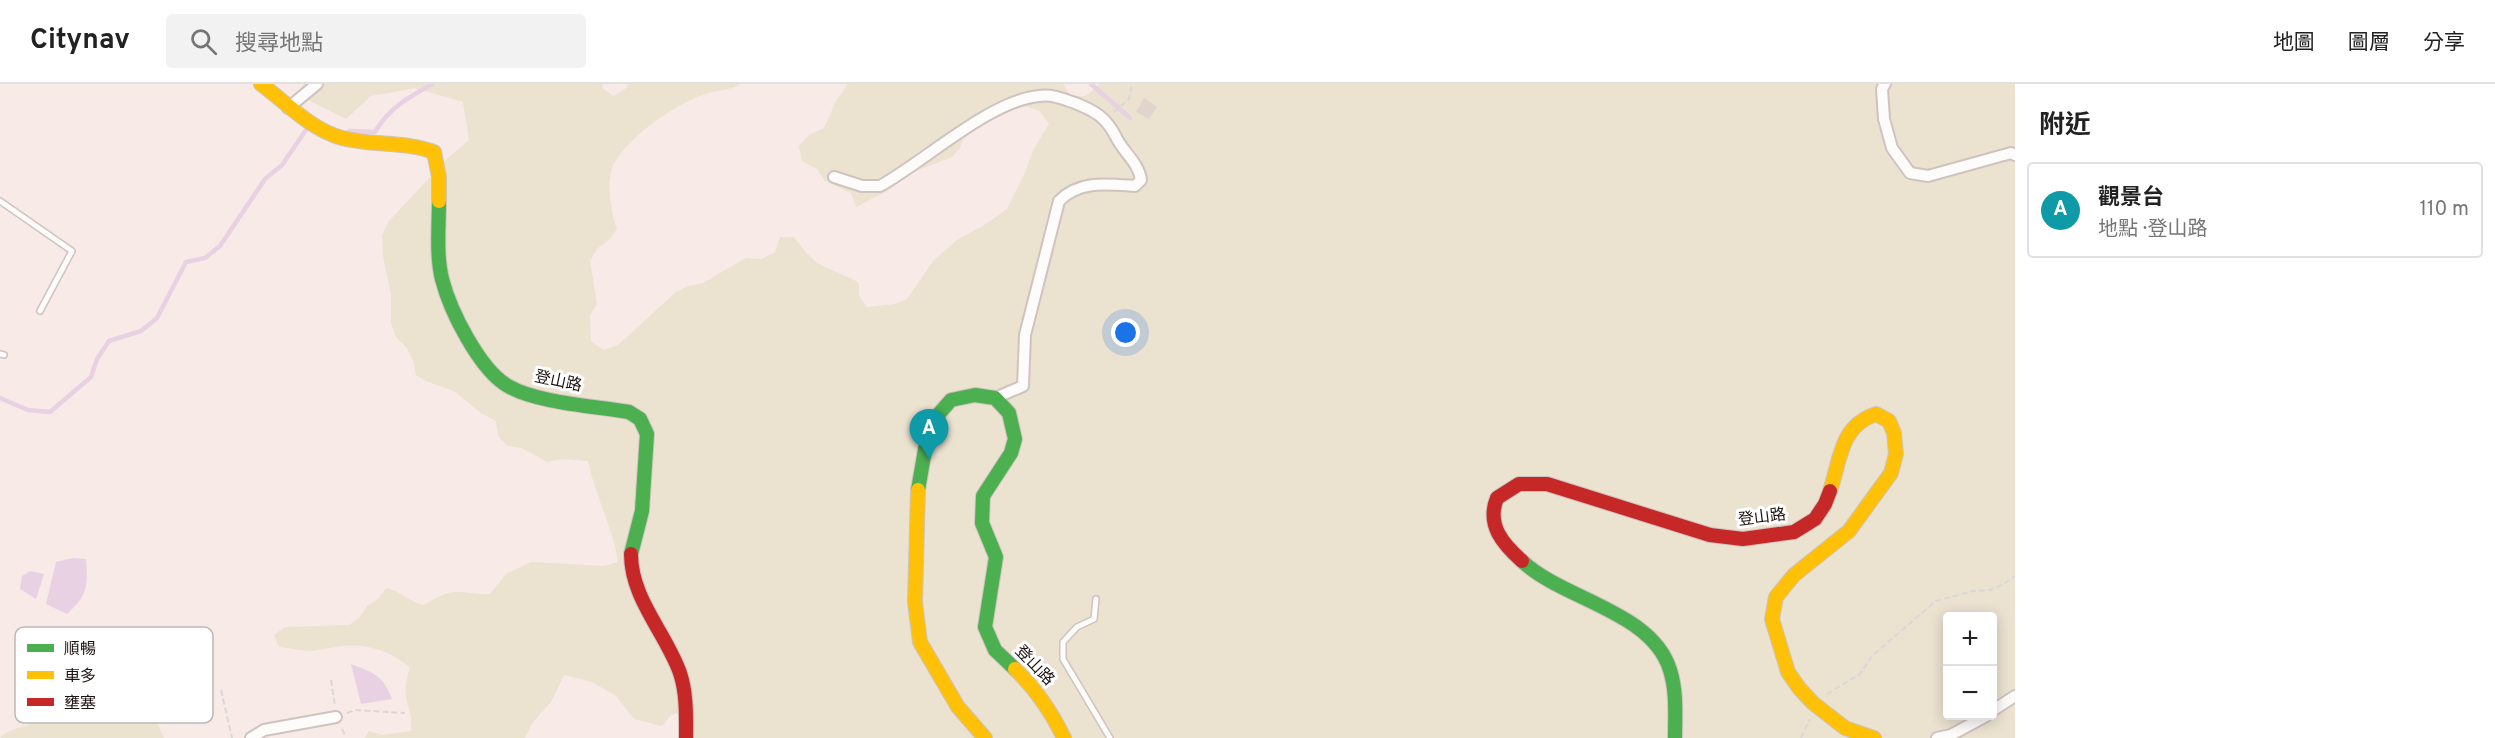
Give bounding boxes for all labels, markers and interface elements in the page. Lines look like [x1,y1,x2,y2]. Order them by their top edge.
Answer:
search box [166,14,586,68]
text: Citynav [30,23,130,59]
icon: search [187,25,220,58]
text: 地圖 [2273,30,2315,57]
text: 圖層 [2348,30,2390,57]
text: 分享 [2423,30,2465,57]
text: 搜尋地點 [235,31,323,58]
text: 附近 [2039,110,2091,143]
text: 觀景台 [2098,185,2164,212]
text: A [2053,197,2068,223]
text: 110 m [2420,197,2469,223]
text: 地點 · 登山路 [2098,217,2207,243]
your location [1111,318,1140,347]
street label: 登山路 [532,367,584,397]
pin: A [910,410,948,459]
street label: 登山路 [1737,505,1787,531]
map controls [1943,612,1997,720]
button: + [1943,612,1997,666]
legend [15,627,213,723]
text: 順暢 [64,640,96,660]
street label: 登山路 [1010,642,1058,690]
button: − [1943,666,1997,720]
text: 車多 [64,667,96,687]
text: 壅塞 [64,694,96,714]

